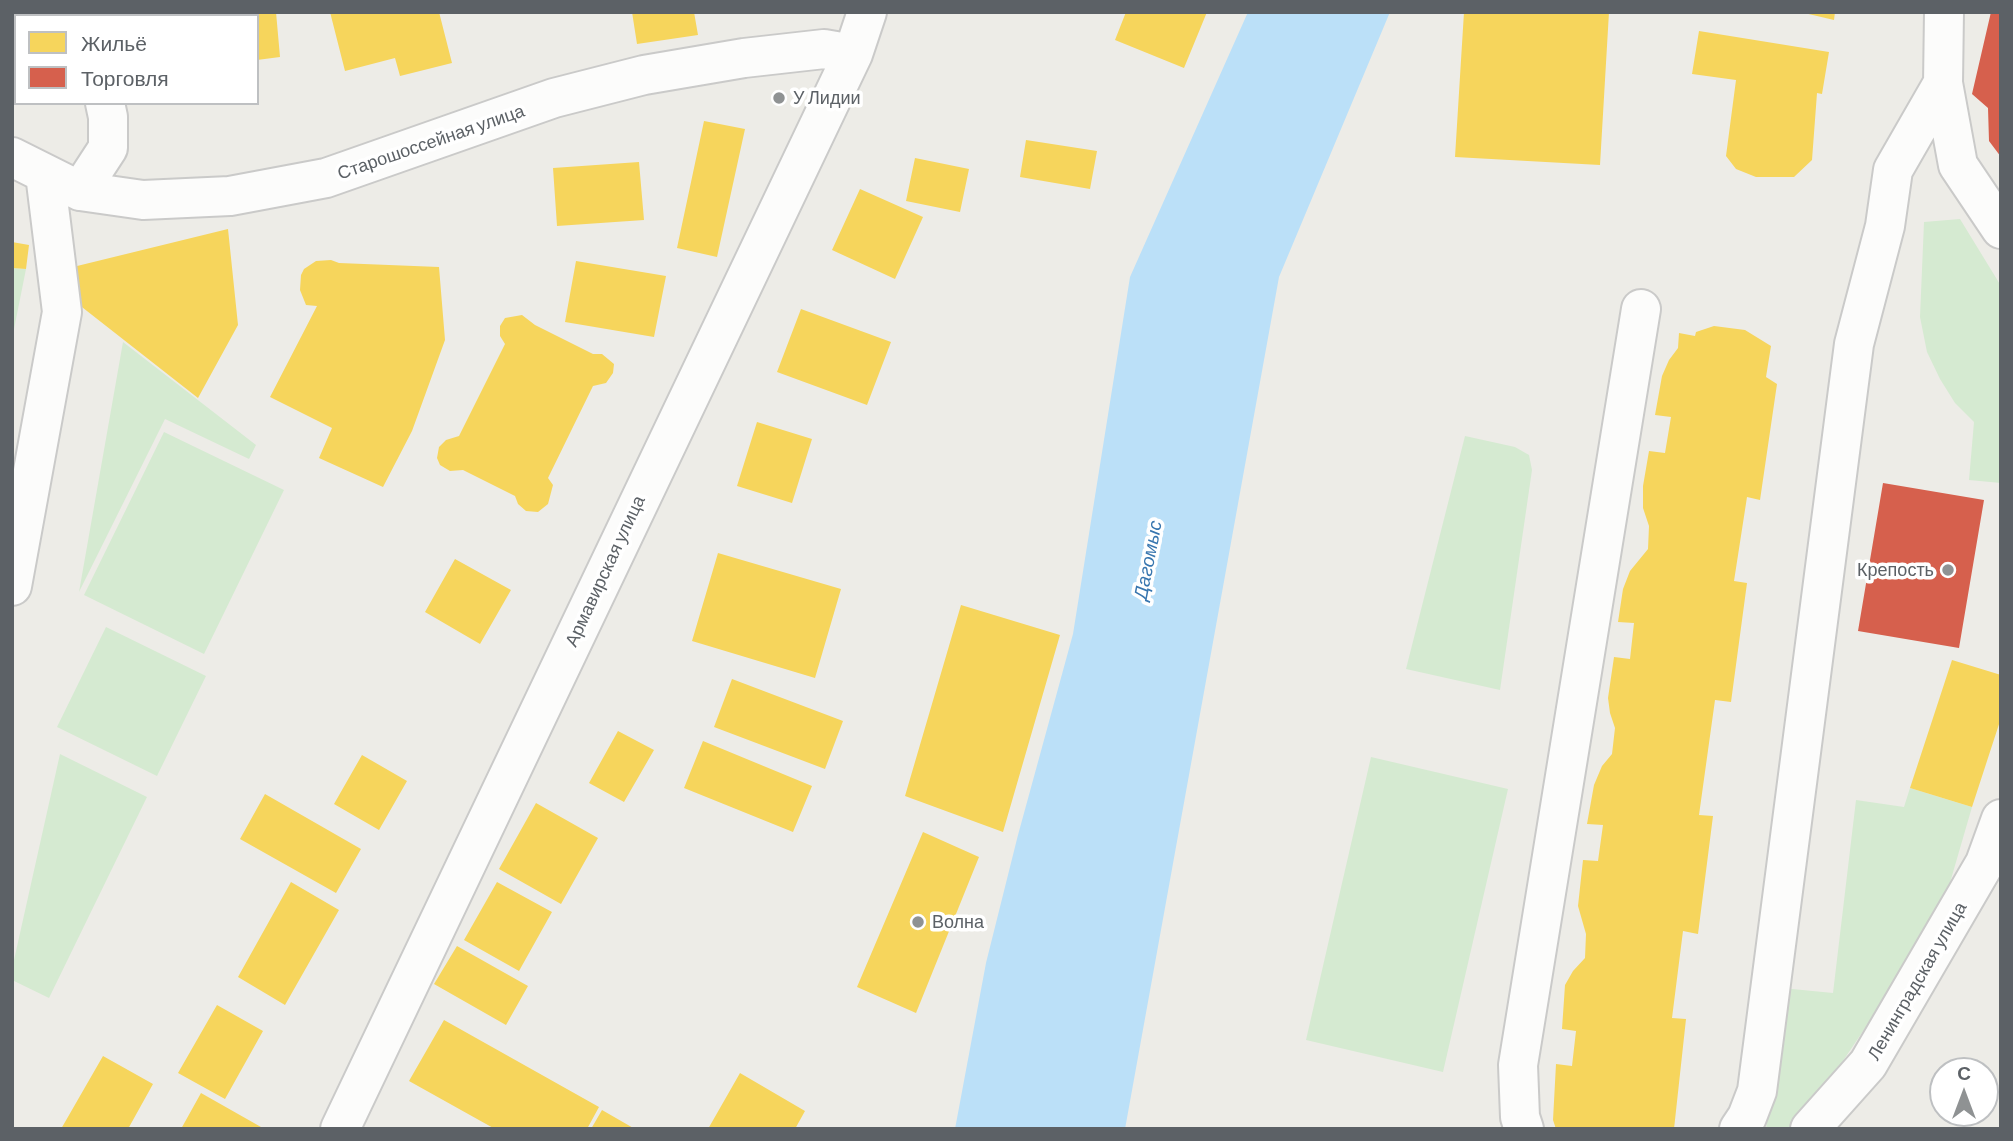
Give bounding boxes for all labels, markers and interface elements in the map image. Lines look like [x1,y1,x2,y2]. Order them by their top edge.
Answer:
legend [14,14,259,105]
text: Жильё [81,30,147,55]
text: Торговля [81,65,169,90]
place label: У Лидии [793,87,861,109]
marker: У Лидии [771,90,787,106]
street label: Старошоссейная улица [335,100,527,184]
street label: Армавирская улица [561,492,649,650]
water label: Дагомыс [1129,518,1167,602]
place label: Крепость [1857,559,1934,581]
marker: Крепость [1940,562,1956,578]
street label: Ленинградская улица [1863,898,1971,1064]
place label: Волна [932,911,984,933]
marker: Волна [910,914,926,930]
north arrow [1929,1057,1999,1127]
text: С [1957,1061,1971,1084]

